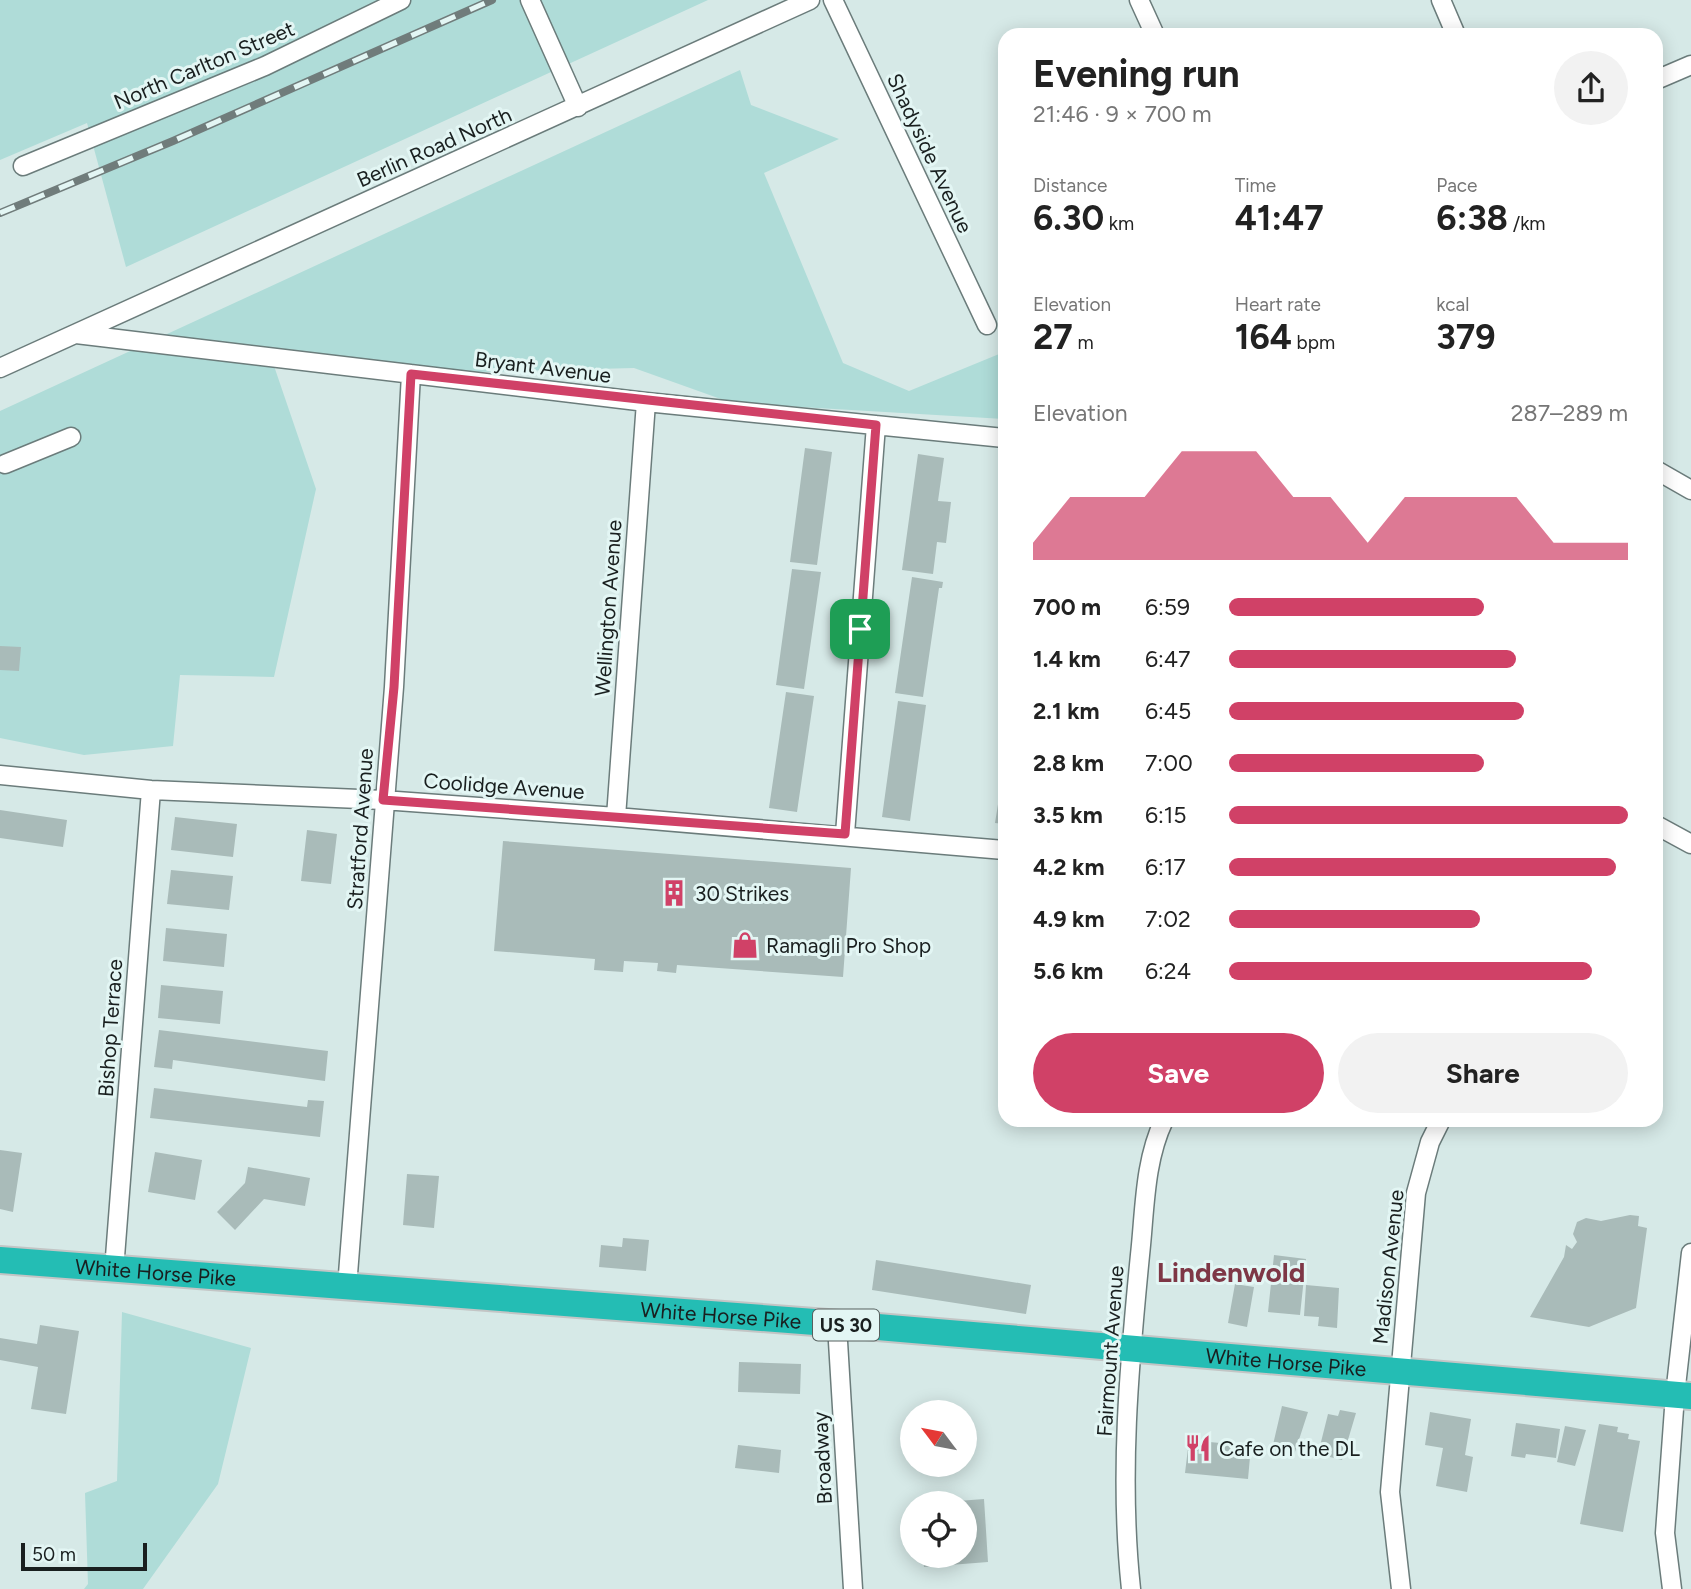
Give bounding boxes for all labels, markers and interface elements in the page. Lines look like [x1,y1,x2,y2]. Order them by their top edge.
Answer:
street label: North Carlton Street [110,16,298,114]
text: Evening run [1033,51,1240,97]
button: share [1554,51,1628,125]
street label: Shadyside Avenue [882,69,978,237]
text: 21:46 · 9 × 700 m [1033,100,1211,128]
street label: Berlin Road North [353,102,515,192]
text: Distance [1033,174,1107,197]
text: Time [1235,174,1276,197]
text: Pace [1436,174,1477,197]
text: 6.30 [1033,197,1104,239]
text: 41:47 [1235,197,1324,239]
text: 6:38 [1436,197,1508,239]
text: km [1104,212,1134,235]
text: /km [1508,212,1546,235]
text: Elevation [1033,293,1111,316]
text: Heart rate [1235,293,1321,316]
text: kcal [1436,293,1470,316]
text: 27 [1033,316,1073,358]
text: 164 [1235,316,1292,358]
text: 379 [1436,316,1496,358]
text: m [1073,331,1094,354]
text: bpm [1292,331,1335,354]
street label: Bryant Avenue [473,346,613,388]
text: Elevation [1033,399,1128,427]
text: 287–289 m [1511,399,1628,427]
street label: Wellington Avenue [589,519,627,697]
text: 700 m [1033,593,1101,621]
text: 6:59 [1145,593,1190,621]
pin [830,599,890,659]
icon: arrive [841,610,879,648]
text: 1.4 km [1033,645,1101,673]
text: 6:47 [1145,645,1190,673]
text: 2.1 km [1033,697,1100,725]
text: 6:45 [1145,697,1191,725]
street label: Stratford Avenue [342,747,378,911]
text: 2.8 km [1033,749,1104,777]
text: 7:00 [1145,749,1193,777]
street label: Coolidge Avenue [423,768,585,804]
text: 3.5 km [1033,801,1103,829]
text: 6:15 [1145,801,1187,829]
text: 4.2 km [1033,853,1104,881]
text: 6:17 [1145,853,1186,881]
building icon: 30 Strikes [659,878,689,908]
place label: 30 Strikes [695,881,789,906]
text: 4.9 km [1033,905,1105,933]
text: 7:02 [1145,905,1191,933]
shop icon: Ramagli Pro Shop [730,930,760,960]
place label: Ramagli Pro Shop [766,933,931,958]
text: 5.6 km [1033,957,1103,985]
text: 6:24 [1145,957,1191,985]
street label: Bishop Terrace [93,958,127,1098]
button: Save [1033,1033,1324,1113]
button: Share [1338,1033,1628,1113]
street label: Madison Avenue [1367,1188,1409,1346]
street label: White Horse Pike [74,1253,237,1290]
district label: Lindenwold [1157,1255,1305,1289]
street label: Fairmount Avenue [1092,1265,1128,1437]
street label: White Horse Pike [640,1296,802,1333]
road number: US 30 [813,1310,879,1340]
street label: White Horse Pike [1205,1342,1367,1381]
north arrow [900,1400,976,1477]
map controls [900,1400,977,1568]
street label: Broadway [807,1411,837,1505]
restaurant icon: Cafe on the DL [1183,1433,1213,1463]
place label: Cafe on the DL [1219,1436,1360,1461]
button: locate [900,1491,977,1568]
scale bar [21,1540,147,1572]
text: 50 m [32,1543,76,1566]

